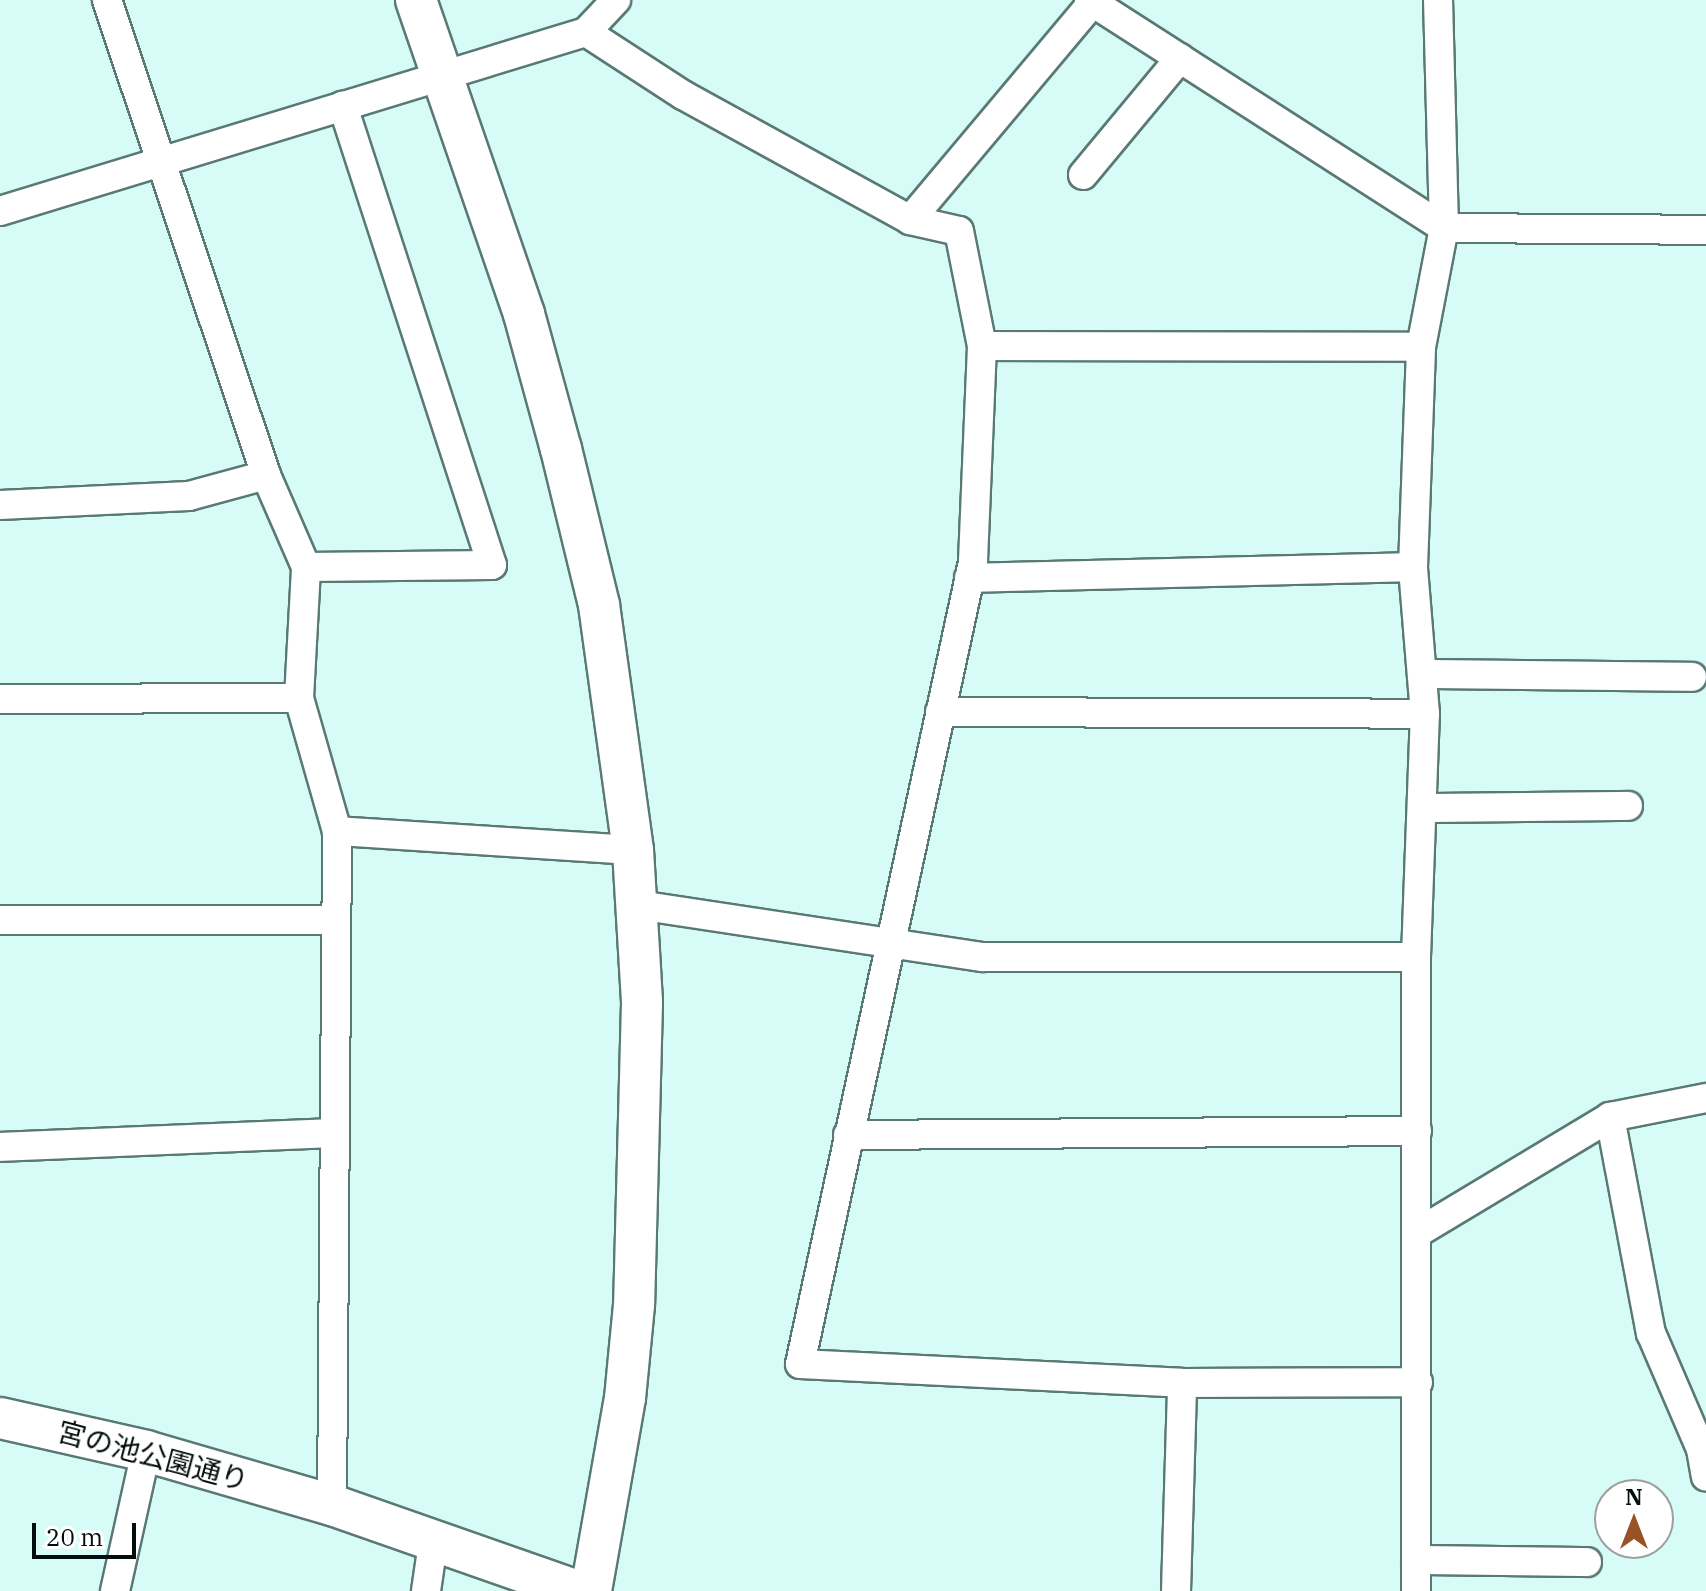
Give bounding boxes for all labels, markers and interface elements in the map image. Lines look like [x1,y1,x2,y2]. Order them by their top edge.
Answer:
street label: 宮の池公園通り [54,1414,252,1498]
north arrow [1594,1479,1674,1559]
text: N [1625,1482,1643,1511]
scale bar [36,1507,140,1557]
text: 20 m [46,1521,103,1553]

